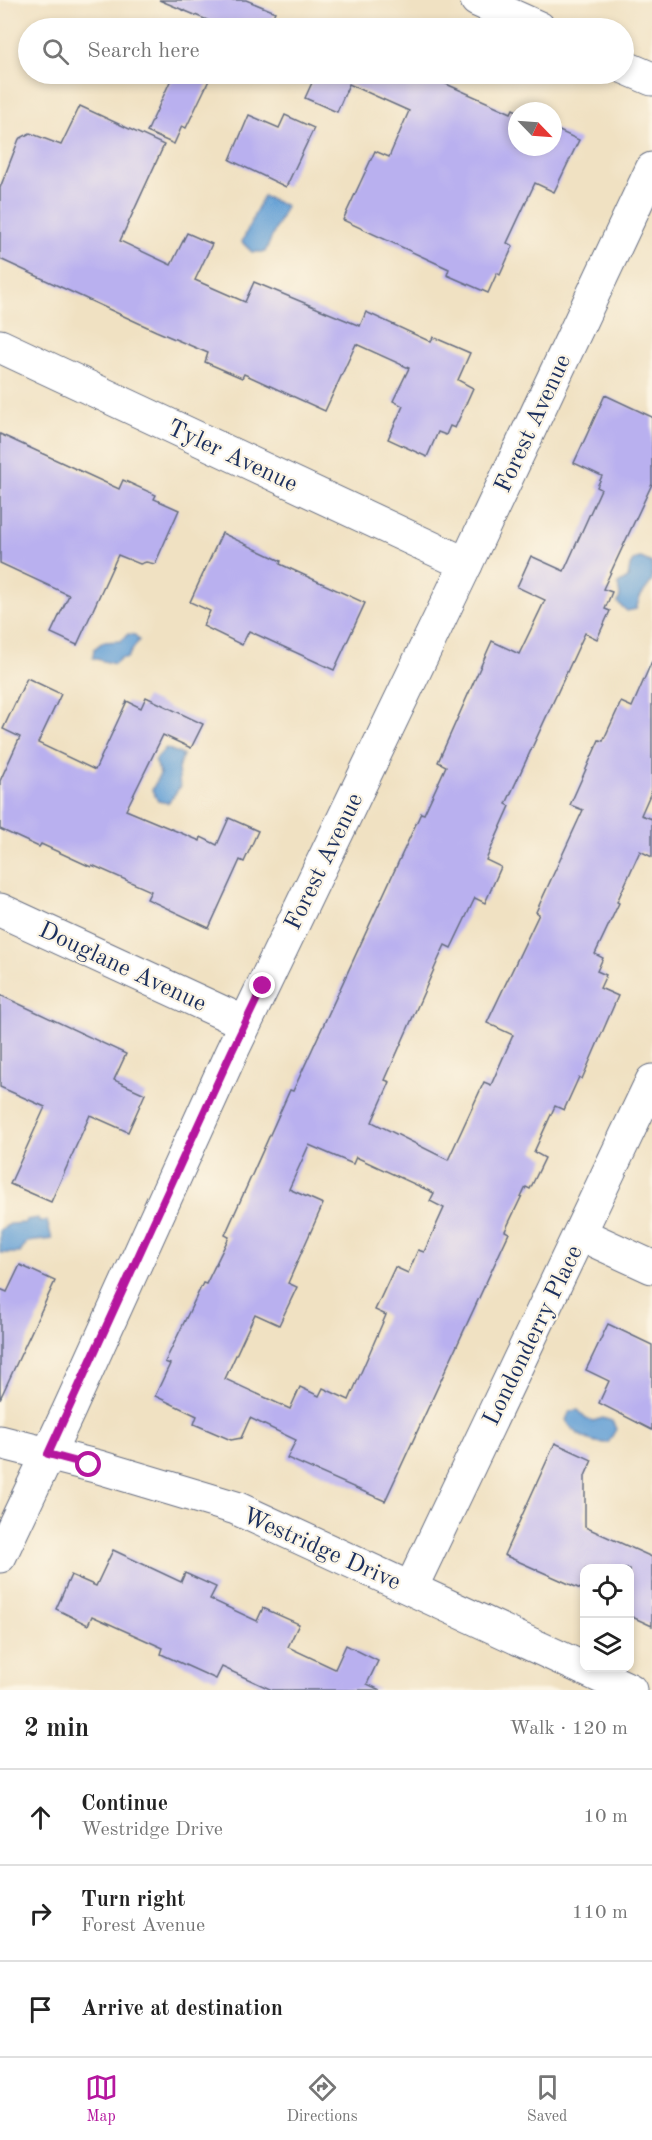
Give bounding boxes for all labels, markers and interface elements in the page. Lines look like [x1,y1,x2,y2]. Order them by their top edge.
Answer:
search box [18,18,634,84]
icon: search [39,35,72,68]
text: Search here [87,40,200,62]
north arrow [508,102,562,156]
street label: Forest Avenue [491,351,576,496]
street label: Tyler Avenue [164,416,301,497]
street label: Forest Avenue [281,790,368,934]
street label: Douglane Avenue [35,919,210,1017]
route end [249,972,275,998]
street label: Londonderry Place [480,1242,588,1430]
route start [75,1451,101,1477]
street label: Westridge Drive [238,1504,404,1595]
map controls [580,1564,634,1672]
button: locate [580,1564,634,1618]
button: layers [580,1618,634,1672]
text: 2 min [24,1716,89,1742]
text: Walk · 120 m [509,1719,628,1739]
text: Continue [81,1793,168,1815]
icon: ahead [24,1801,57,1834]
text: 10 m [583,1807,628,1827]
text: Westridge Drive [81,1820,223,1840]
text: Turn right [81,1889,185,1911]
icon: right [24,1897,57,1930]
text: 110 m [572,1903,628,1923]
text: Forest Avenue [81,1916,205,1936]
icon: arrive [24,1993,57,2026]
text: Arrive at destination [81,1998,283,2020]
tab: Map [85,2071,118,2127]
tab: Directions [287,2071,358,2127]
tab: Saved [527,2071,567,2127]

